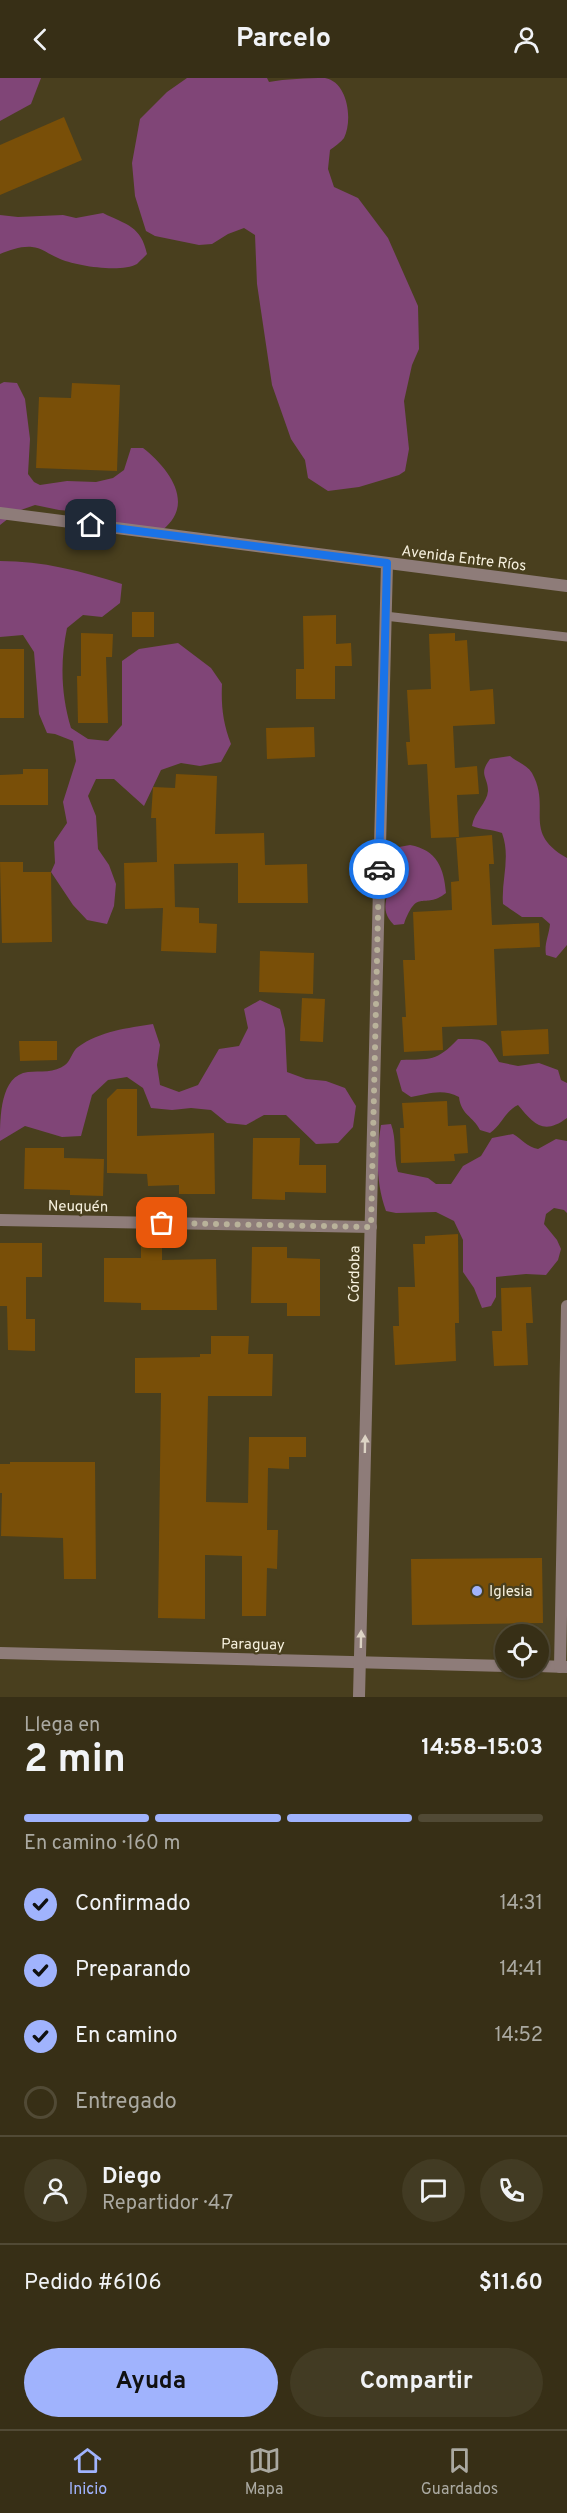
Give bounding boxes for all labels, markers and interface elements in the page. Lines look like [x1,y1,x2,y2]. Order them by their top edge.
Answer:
text: Parcelo [236,22,331,56]
icon: back [24,23,57,56]
icon: person [510,23,543,56]
pin [65,499,116,550]
icon: home [74,508,107,541]
street label: Avenida Entre Ríos [400,542,527,577]
courier [349,839,409,899]
icon: car [363,853,396,886]
street label: Neuquén [48,1197,108,1218]
pin [136,1197,187,1248]
icon: bag [145,1206,178,1239]
street label: Córdoba [346,1245,365,1303]
one-way arrow [361,1434,370,1453]
place label: Iglesia [489,1583,532,1602]
marker: Iglesia [470,1584,484,1598]
map controls [495,1624,549,1678]
button: locate [495,1624,549,1678]
one-way arrow [356,1629,366,1648]
street label: Paraguay [221,1635,285,1656]
text: Llega en [24,1713,100,1739]
text: 14:58–15:03 [421,1735,543,1762]
text: 2 min [24,1737,126,1786]
text: En camino · 160 m [24,1831,180,1857]
icon: check [24,1888,57,1921]
text: Confirmado [75,1891,191,1918]
text: 14:31 [500,1891,543,1917]
icon: check [24,1954,57,1987]
text: Preparando [75,1957,191,1984]
text: 14:41 [499,1957,543,1983]
icon: check [24,2020,57,2053]
text: En camino [75,2023,177,2050]
text: 14:52 [494,2023,543,2049]
text: Entregado [75,2089,177,2116]
button: person [24,2159,87,2222]
button: chat [402,2159,465,2222]
button: phone [480,2159,543,2222]
text: Diego [102,2164,161,2191]
text: Repartidor · 4.7 [102,2191,233,2217]
text: Pedido #6106 [24,2270,162,2297]
text: $11.60 [479,2270,543,2297]
button: Ayuda [24,2348,278,2417]
button: Compartir [290,2348,543,2417]
tab: Inicio [69,2444,107,2500]
tab: Mapa [245,2444,283,2500]
tab: Guardados [421,2444,498,2500]

